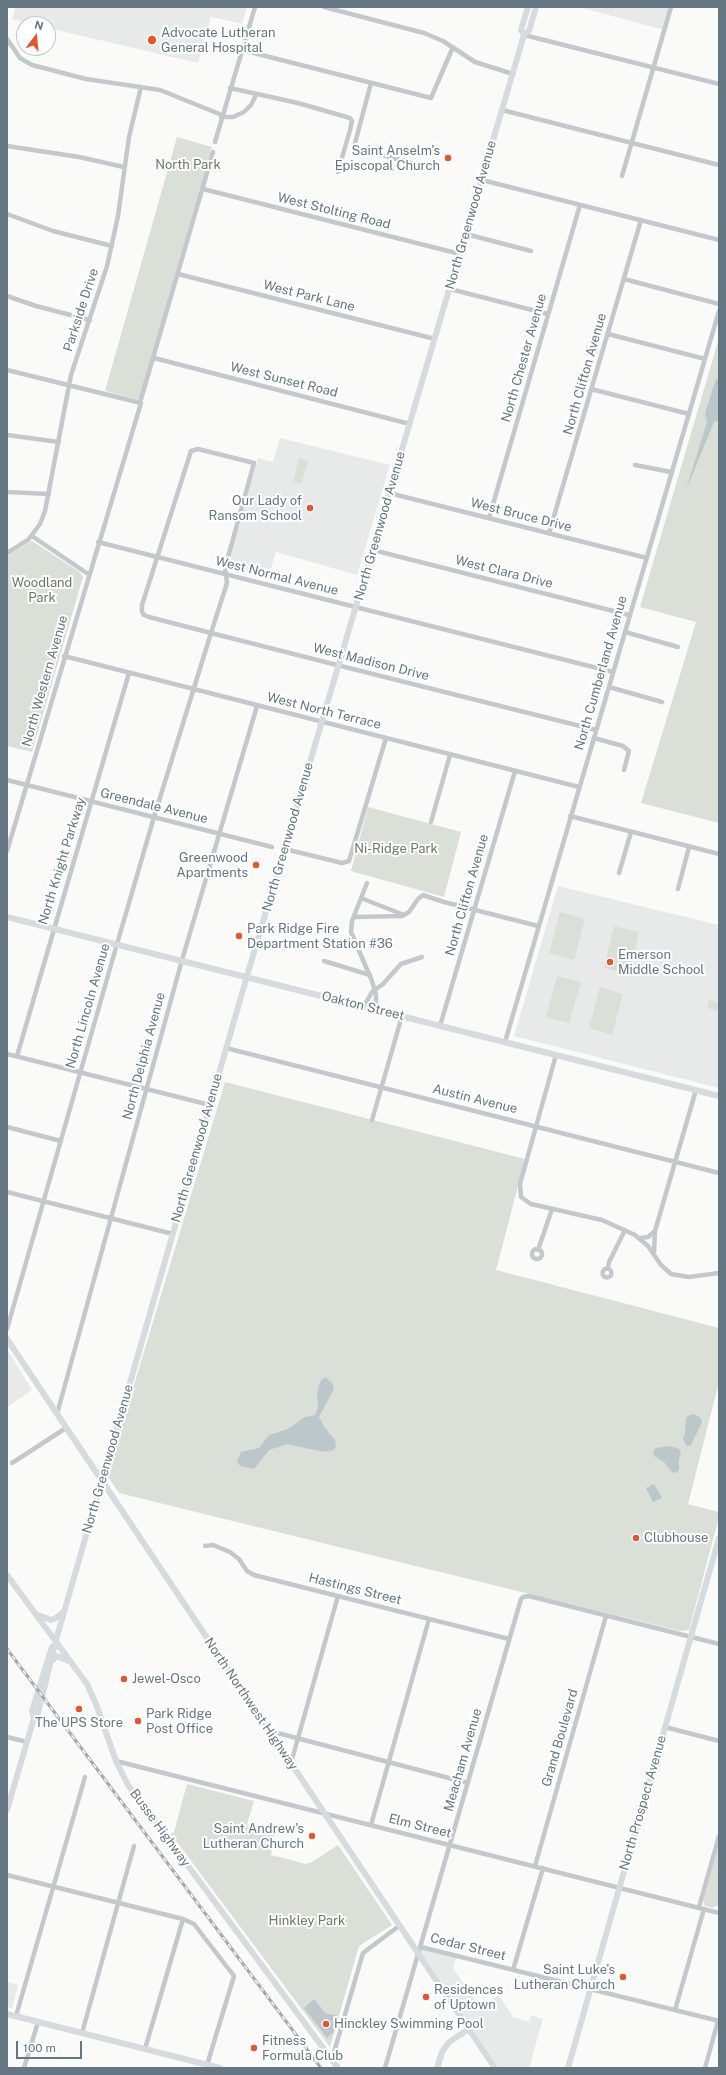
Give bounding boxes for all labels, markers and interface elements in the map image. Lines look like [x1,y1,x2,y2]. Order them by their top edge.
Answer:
north arrow [16,16,56,56]
text: N [33,18,45,32]
place label: Advocate Lutheran General Hospital [161,25,275,56]
marker: Advocate Lutheran General Hospital [146,34,158,46]
street label: North Greenwood Avenue [442,139,500,291]
place label: Saint Anselm's Episcopal Church [335,143,440,174]
marker: Saint Anselm's Episcopal Church [443,153,453,163]
park label: North Park [155,157,221,173]
street label: West Stolting Road [276,189,392,233]
street label: Parkside Drive [60,266,102,354]
street label: West Park Lane [262,277,356,315]
street label: North Chester Avenue [498,292,550,424]
street label: North Clifton Avenue [560,311,610,437]
street label: West Sunset Road [229,359,339,401]
street label: North Greenwood Avenue [351,450,409,602]
place label: Our Lady of Ransom School [209,493,302,524]
street label: West Bruce Drive [469,495,573,535]
marker: Our Lady of Ransom School [305,503,315,513]
street label: West Clara Drive [454,552,554,592]
street label: West Normal Avenue [214,553,340,599]
park label: Woodland Park [12,575,72,606]
street label: North Cumberland Avenue [571,594,631,752]
street label: North Western Avenue [19,614,71,748]
street label: West Madison Drive [311,640,431,684]
street label: West North Terrace [265,689,383,733]
street label: North Greenwood Avenue [259,761,317,913]
street label: Greendale Avenue [99,785,209,827]
street label: North Knight Parkway [35,795,89,927]
street label: North Clifton Avenue [442,832,492,958]
park label: Ni-Ridge Park [354,841,438,857]
place label: Greenwood Apartments [177,850,248,881]
marker: Greenwood Apartments [251,860,261,870]
place label: Park Ridge Fire Department Station #36 [247,921,393,952]
marker: Park Ridge Fire Department Station #36 [234,931,244,941]
street label: North Lincoln Avenue [63,942,113,1070]
place label: Emerson Middle School [618,947,704,978]
marker: Emerson Middle School [605,957,615,967]
street label: Oakton Street [320,988,406,1024]
street label: North Delphia Avenue [119,991,169,1121]
street label: North Greenwood Avenue [168,1072,226,1224]
street label: Austin Avenue [431,1081,519,1117]
street label: North Greenwood Avenue [79,1383,137,1535]
place label: Clubhouse [644,1530,708,1546]
marker: Clubhouse [631,1533,641,1543]
street label: Hastings Street [307,1570,403,1608]
street label: North Northwest Highway [201,1635,301,1773]
place label: Jewel-Osco [132,1671,201,1687]
marker: Jewel-Osco [119,1674,129,1684]
street label: Grand Boulevard [539,1687,581,1789]
marker: The UPS Store [74,1704,84,1714]
place label: Park Ridge Post Office [146,1706,213,1737]
street label: Meacham Avenue [441,1707,485,1813]
place label: The UPS Store [35,1715,123,1731]
marker: Park Ridge Post Office [133,1716,143,1726]
street label: North Prospect Avenue [616,1734,670,1872]
street label: Busse Highway [127,1786,193,1870]
street label: Elm Street [387,1811,453,1841]
place label: Saint Andrew's Lutheran Church [203,1821,304,1852]
marker: Saint Andrew's Lutheran Church [307,1831,317,1841]
park label: Hinkley Park [269,1913,345,1929]
street label: Cedar Street [429,1930,507,1964]
place label: Saint Luke's Lutheran Church [514,1962,615,1993]
marker: Saint Luke's Lutheran Church [618,1972,628,1982]
place label: Residences of Uptown [434,1982,503,2013]
marker: Residences of Uptown [421,1992,431,2002]
place label: Hinckley Swimming Pool [334,2016,484,2032]
marker: Hinckley Swimming Pool [321,2019,331,2029]
scale bar [18,2033,84,2059]
place label: Fitness Formula Club [262,2033,343,2064]
text: 100 m [23,2041,56,2055]
marker: Fitness Formula Club [249,2043,259,2053]

